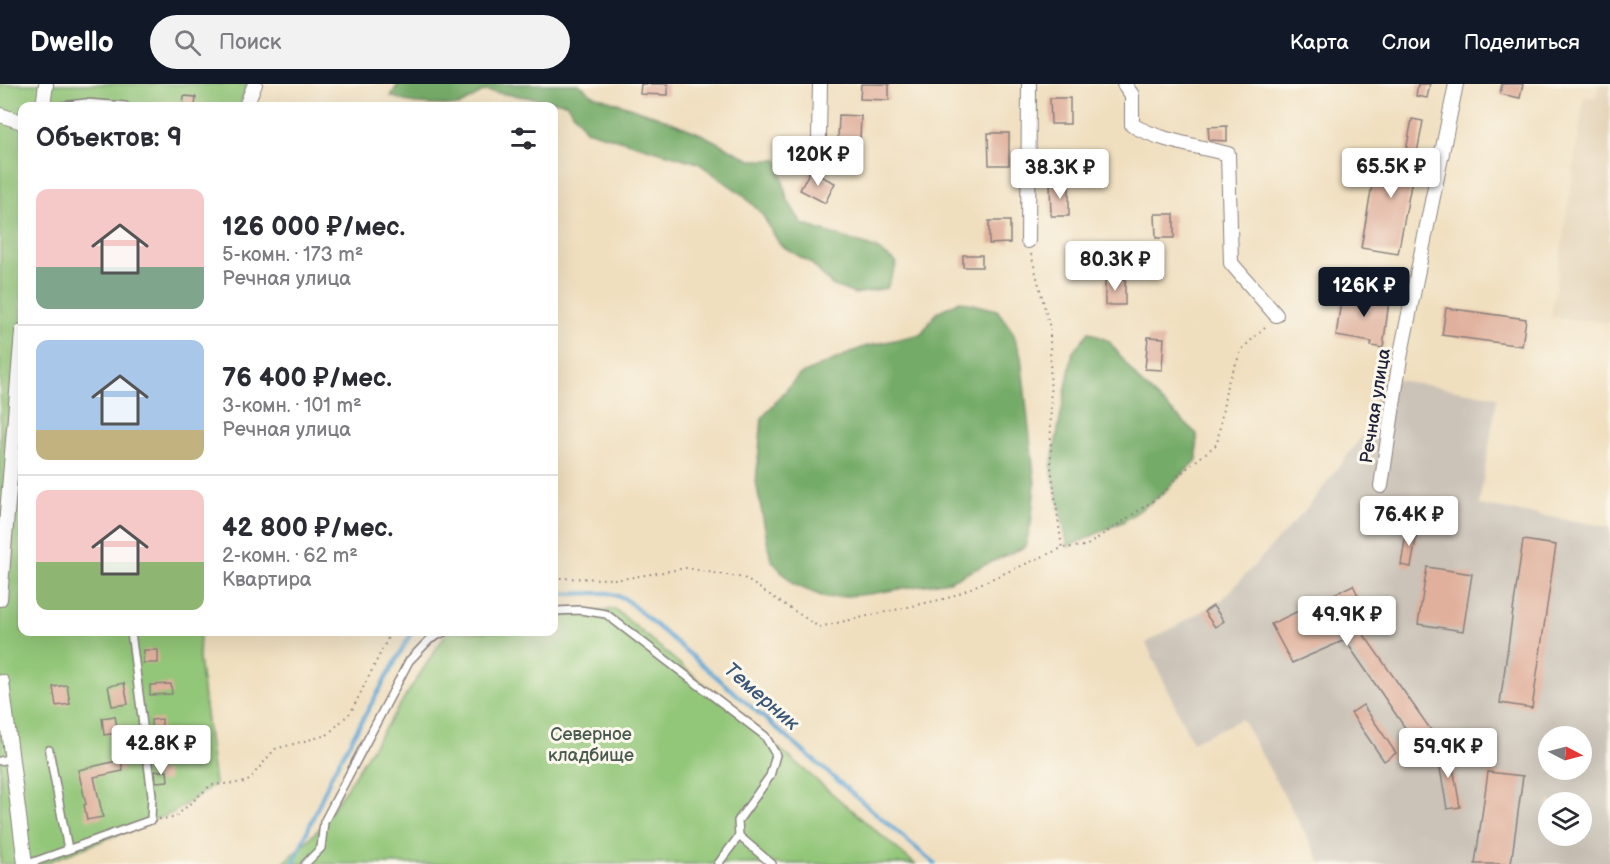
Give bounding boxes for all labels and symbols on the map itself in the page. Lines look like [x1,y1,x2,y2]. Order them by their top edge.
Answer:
pin: 120K ₽ [769,136,867,187]
pin: 65.5K ₽ [1336,148,1446,199]
pin: 38.3K ₽ [1005,149,1115,200]
pin: 80.3K ₽ [1060,241,1170,292]
pin: 126K ₽ [1315,267,1413,318]
street label: Речная улица [1356,347,1395,465]
pin: 76.4K ₽ [1354,496,1464,547]
pin: 49.9K ₽ [1292,596,1402,647]
water label: Темерник [719,658,804,736]
park label: Северное кладбище [548,724,634,766]
pin: 42.8K ₽ [106,725,216,776]
north arrow [1538,726,1592,780]
pin: 59.9K ₽ [1393,728,1503,779]

